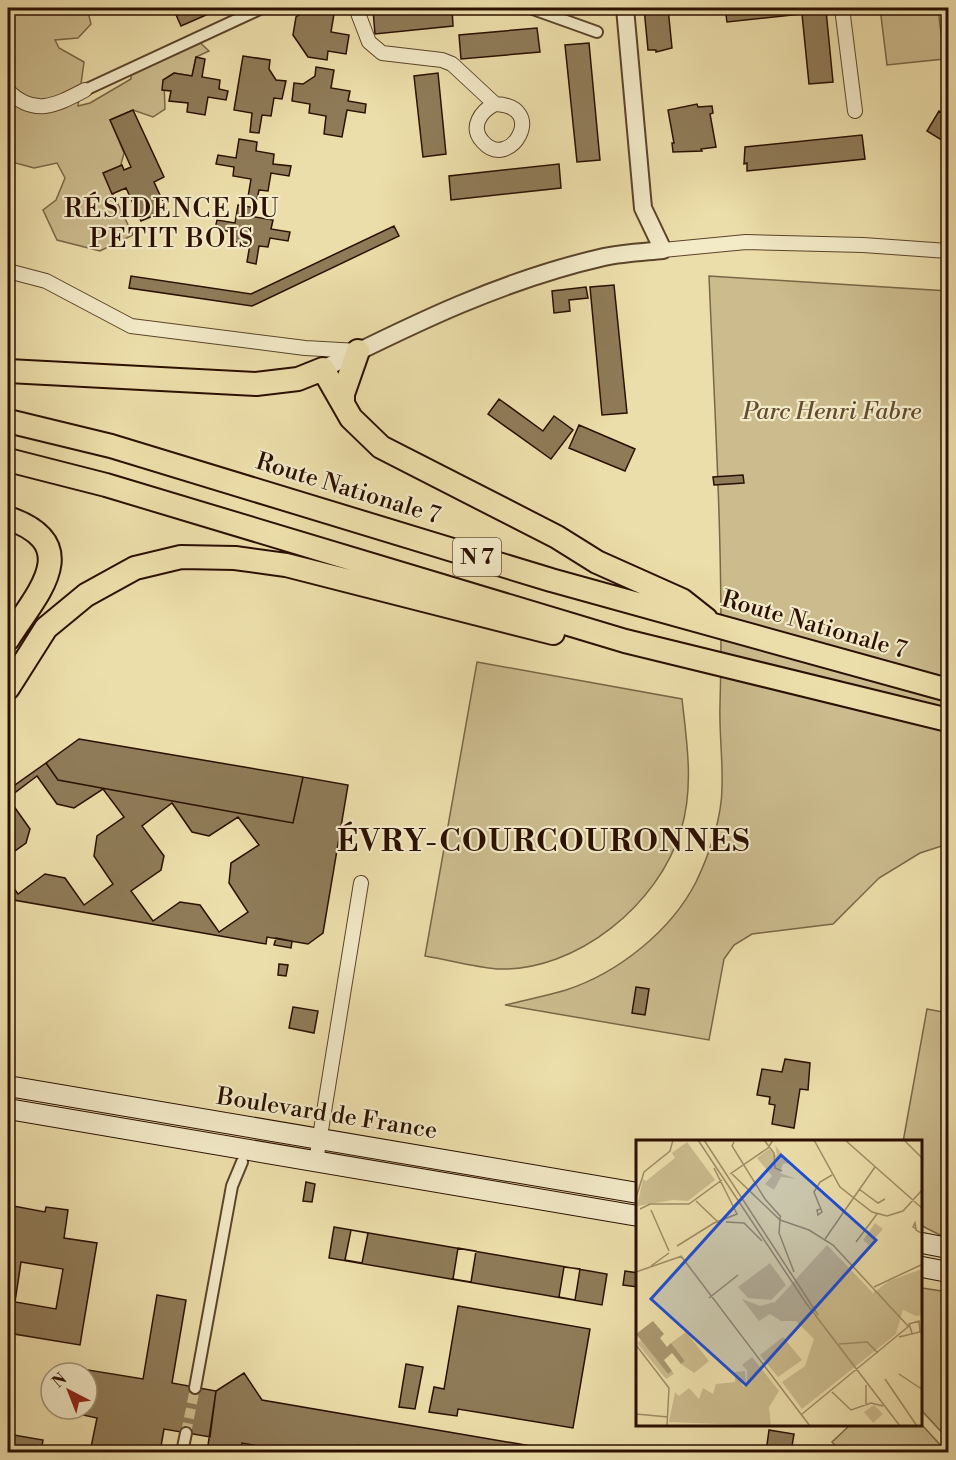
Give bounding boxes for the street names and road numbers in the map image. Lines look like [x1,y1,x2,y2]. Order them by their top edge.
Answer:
street label: Route Nationale 7 [252,447,444,531]
road number: N 7 [453,538,501,576]
street label: Route Nationale 7 [718,584,910,666]
street label: Boulevard de France [213,1082,440,1146]

